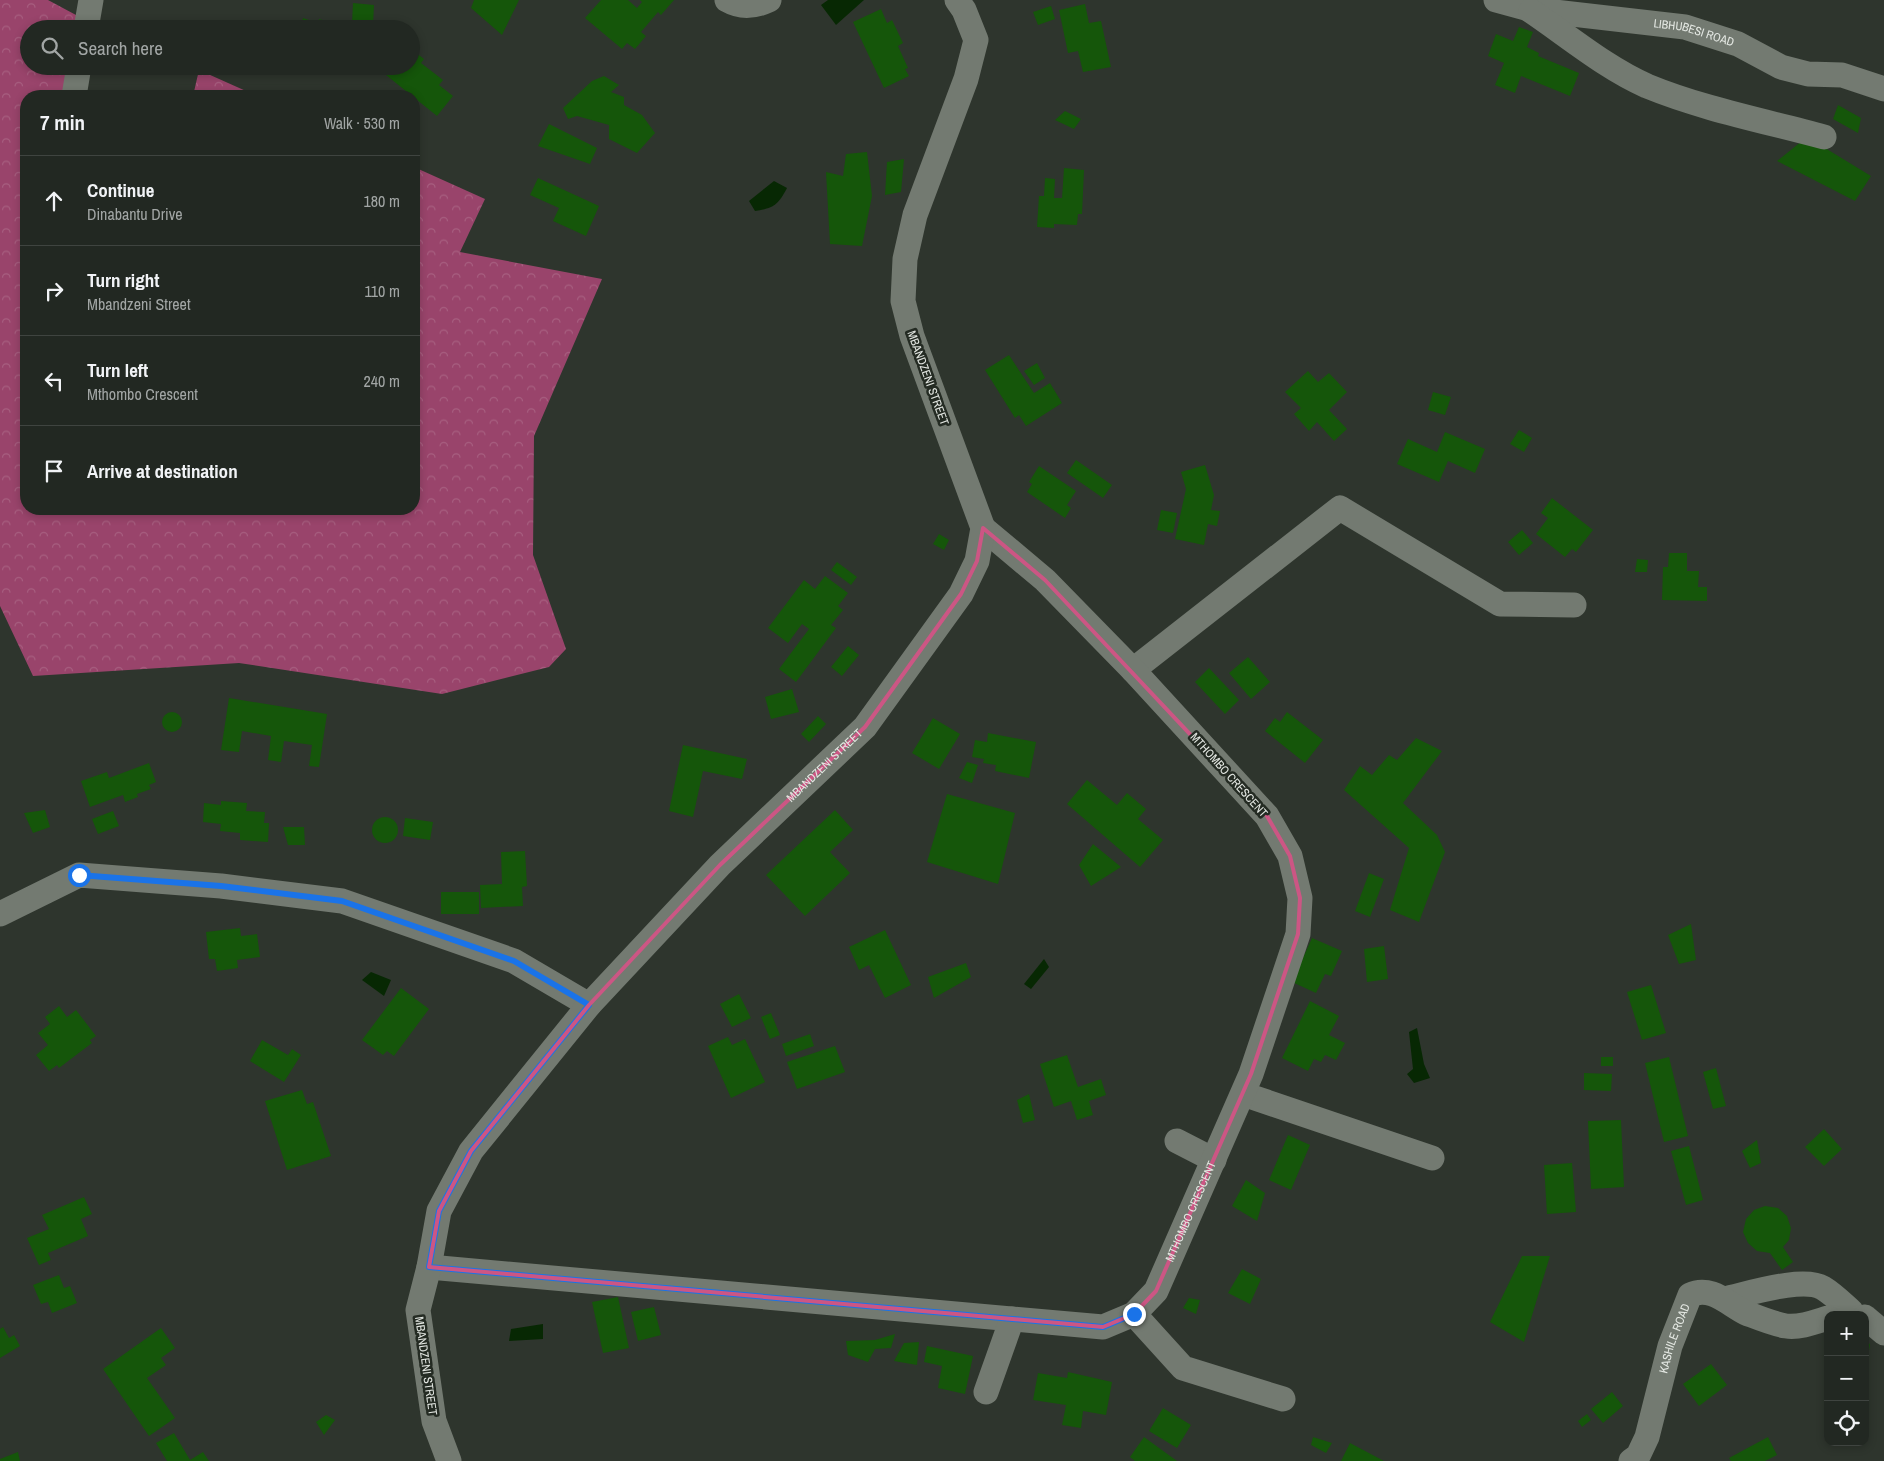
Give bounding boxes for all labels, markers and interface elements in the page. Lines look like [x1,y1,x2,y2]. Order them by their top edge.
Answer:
street label: LIBHUBESI ROAD [1653,15,1736,50]
search box [20,20,420,75]
icon: search [38,34,66,62]
text: Search here [78,35,163,61]
text: 7 min [40,108,85,137]
text: Walk · 530 m [324,112,400,134]
text: Continue [87,177,155,203]
icon: ahead [40,187,68,215]
text: 180 m [364,190,400,212]
text: Dinabantu Drive [87,203,183,225]
text: Turn right [87,267,159,293]
icon: right [40,277,68,305]
text: 110 m [364,280,400,302]
text: Mbandzeni Street [87,293,191,315]
street label: MBANDZENI STREET [903,329,953,427]
text: Turn left [87,357,148,383]
icon: left [40,367,68,395]
text: 240 m [364,370,400,392]
text: Mthombo Crescent [87,383,198,405]
icon: arrive [40,457,68,485]
text: Arrive at destination [87,458,238,484]
street label: MBANDZENI STREET [783,725,866,806]
street label: MTHOMBO CRESCENT [1187,729,1271,821]
route start [68,864,91,887]
street label: MTHOMBO CRESCENT [1162,1159,1220,1264]
street label: KASHILE ROAD [1655,1301,1694,1375]
route end [1123,1303,1146,1326]
map controls [1824,1311,1869,1446]
button: + [1824,1311,1869,1356]
street label: MBANDZENI STREET [411,1316,441,1416]
button: − [1824,1356,1869,1401]
button: locate [1824,1401,1869,1446]

